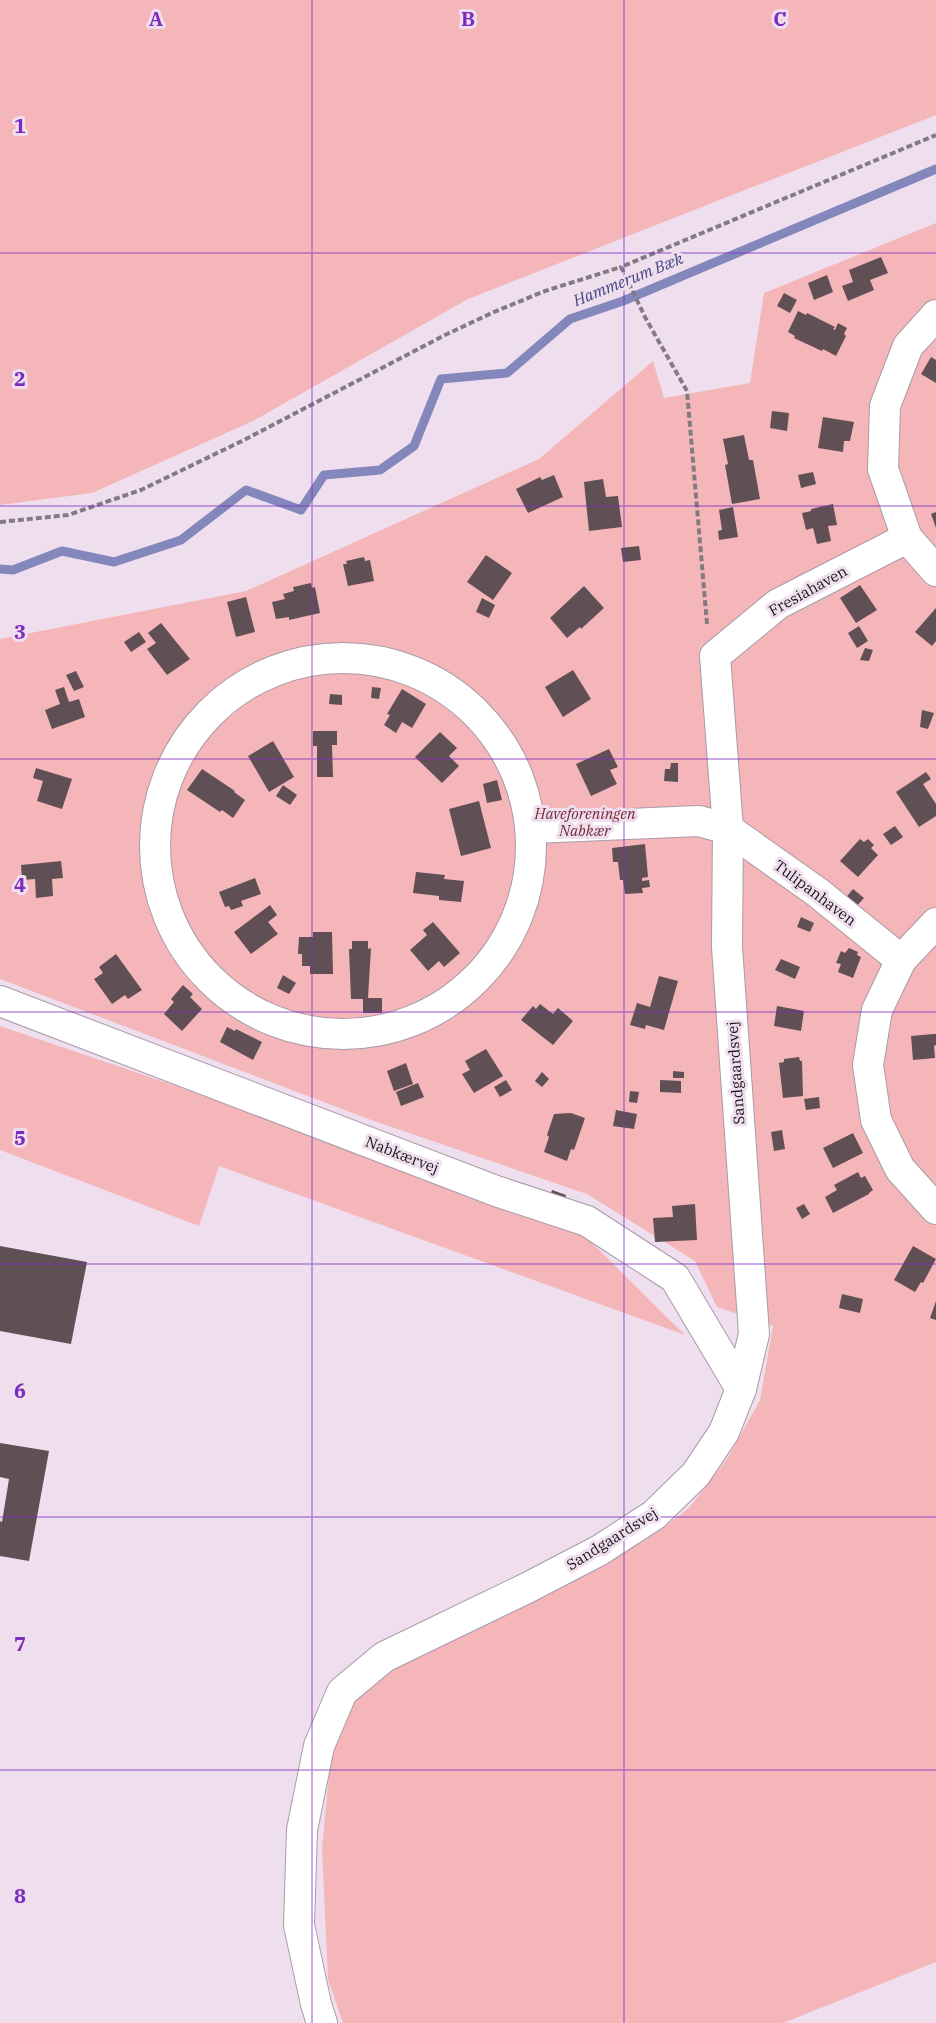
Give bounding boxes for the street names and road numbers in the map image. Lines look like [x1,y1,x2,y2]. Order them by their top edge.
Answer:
street label: Fresiahaven [765,561,851,620]
street label: Tulipanhaven [770,856,860,930]
street label: Sandgaardsvej [722,1021,749,1125]
street label: Nabkærvej [363,1132,442,1177]
street label: Sandgaardsvej [563,1503,661,1574]

